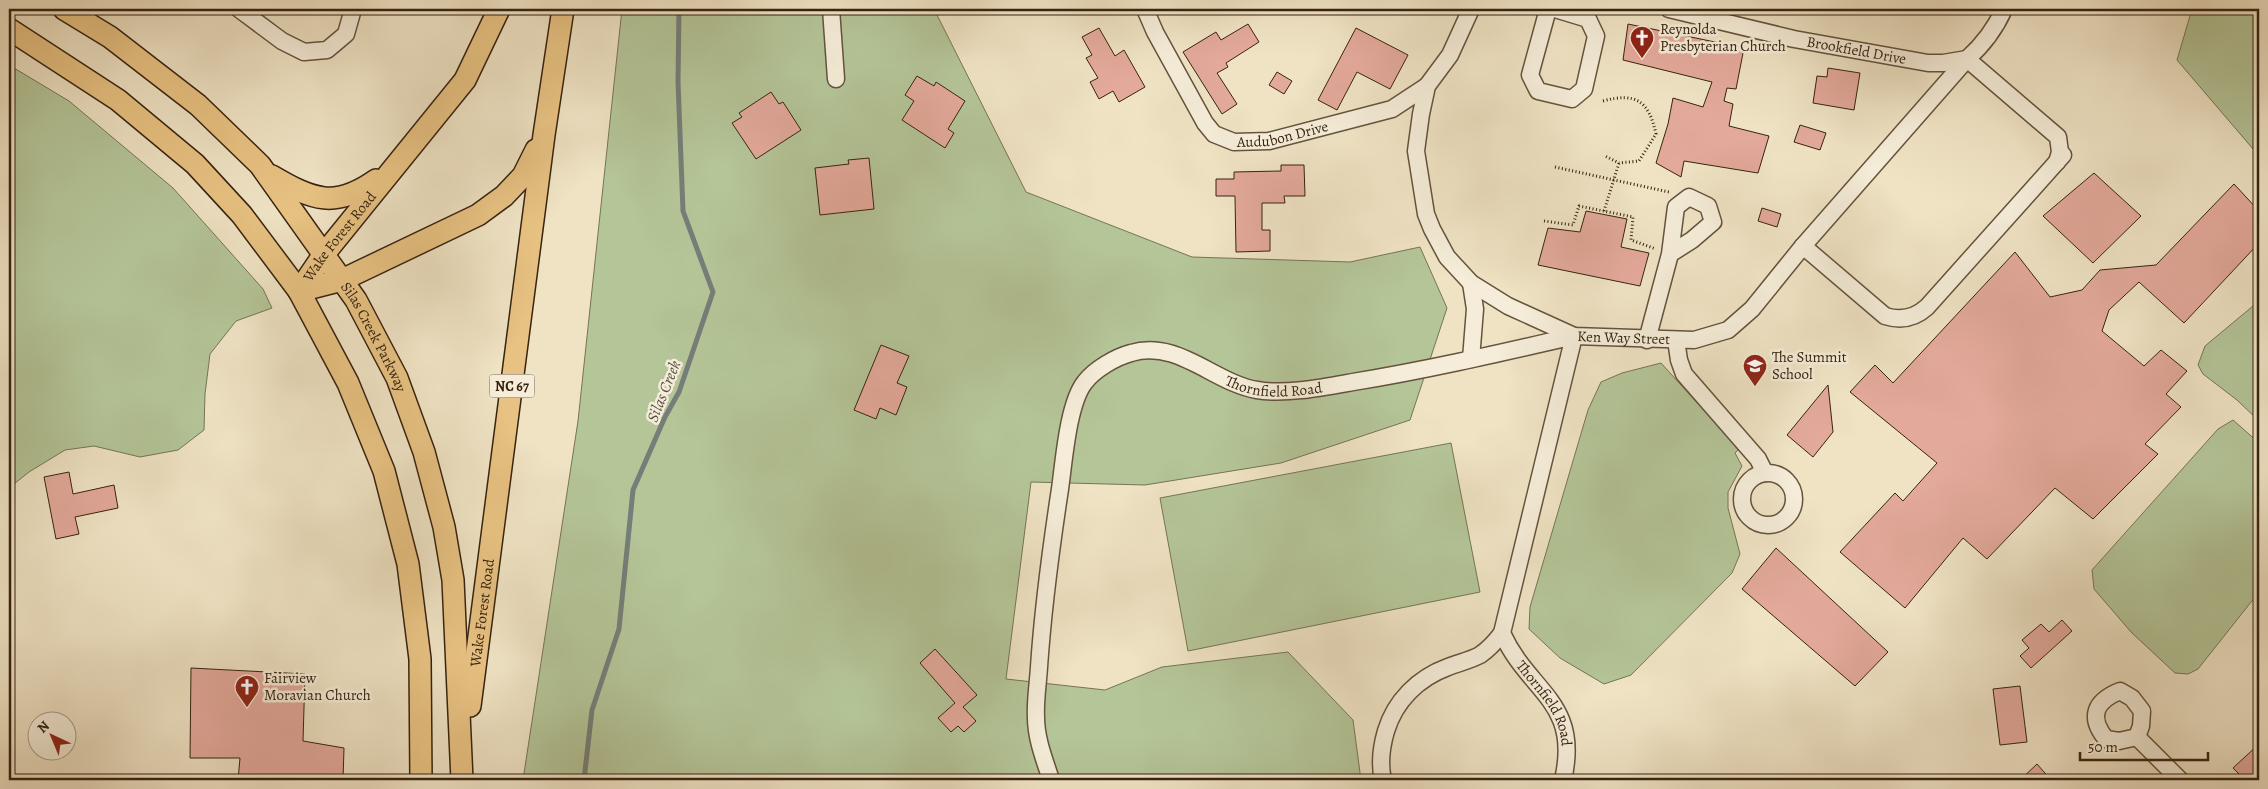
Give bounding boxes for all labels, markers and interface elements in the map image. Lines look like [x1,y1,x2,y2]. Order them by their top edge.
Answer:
place label: Reynolda Presbyterian Church [1660,19,1786,56]
church icon: Reynolda Presbyterian Church [1629,25,1655,59]
street label: Brookfield Drive [1805,31,1908,69]
street label: Audubon Drive [1236,116,1331,152]
street label: Wake Forest Road [298,187,381,286]
street label: Silas Creek Parkway [336,278,411,395]
street label: Ken Way Street [1577,326,1671,349]
place label: The Summit School [1772,347,1847,384]
school or university icon: The Summit School [1742,353,1768,387]
water label: Silas Creek [642,357,686,426]
street label: Thornfield Road [1222,370,1324,402]
road number: NC 67 [490,374,534,398]
street label: Wake Forest Road [465,557,499,669]
street label: Thornfield Road [1512,656,1577,748]
place label: Fairview Moravian Church [264,668,371,705]
church icon: Fairview Moravian Church [234,674,260,708]
north arrow [28,712,78,762]
text: N [33,717,54,737]
scale bar [2080,729,2208,761]
text: 50 m [2088,737,2118,757]

